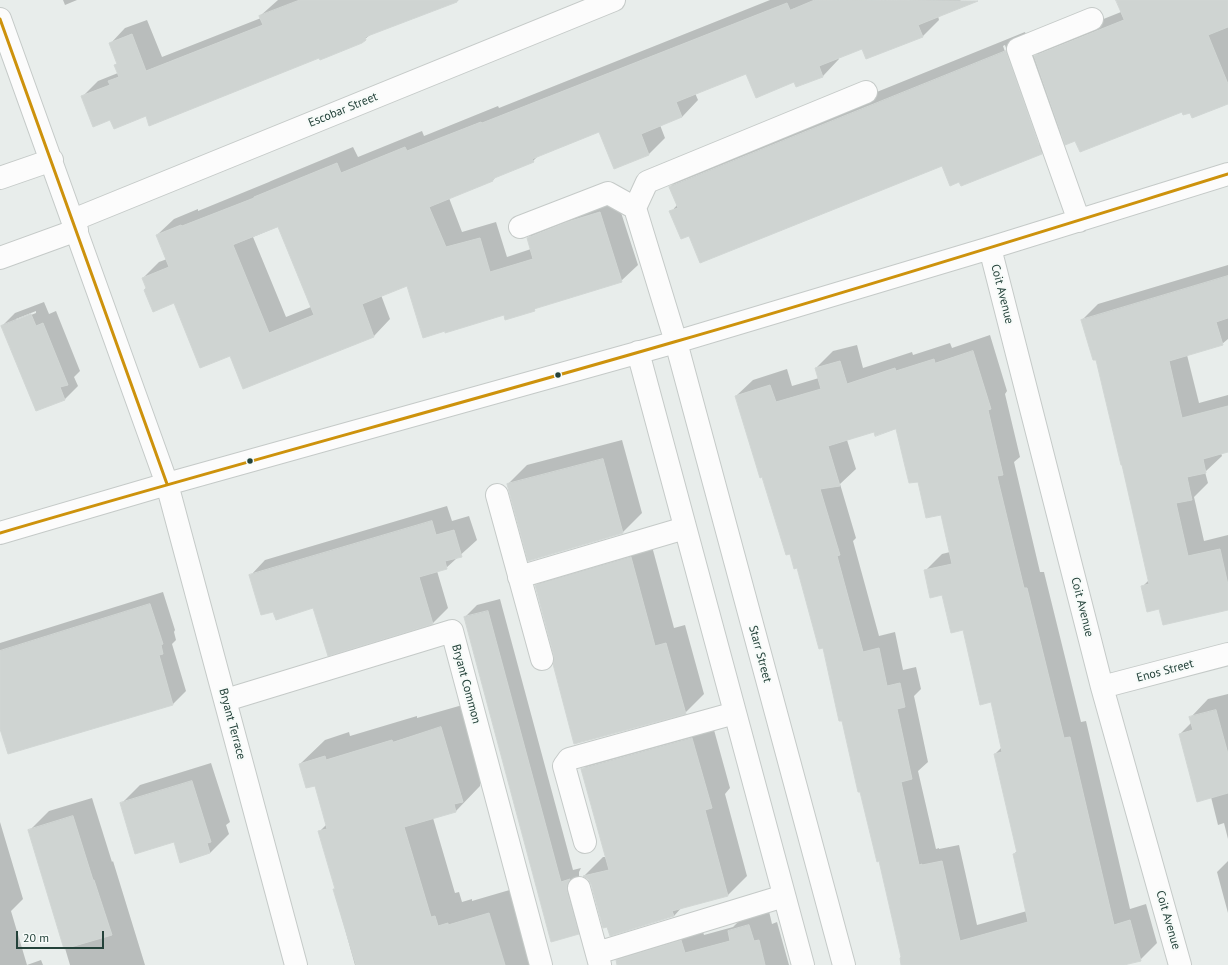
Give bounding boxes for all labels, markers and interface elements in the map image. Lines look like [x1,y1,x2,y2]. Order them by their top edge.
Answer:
street label: Escobar Street [306,90,380,130]
street label: Coit Avenue [988,263,1016,325]
unlabelled marker [553,370,563,380]
unlabelled marker [245,456,255,466]
street label: Coit Avenue [1068,576,1096,638]
street label: Starr Street [745,624,775,684]
street label: Bryant Common [448,643,484,725]
street label: Enos Street [1135,656,1195,686]
street label: Bryant Terrace [216,687,248,761]
street label: Coit Avenue [1153,889,1183,951]
scale bar [18,923,106,949]
text: 20 m [23,930,49,945]

